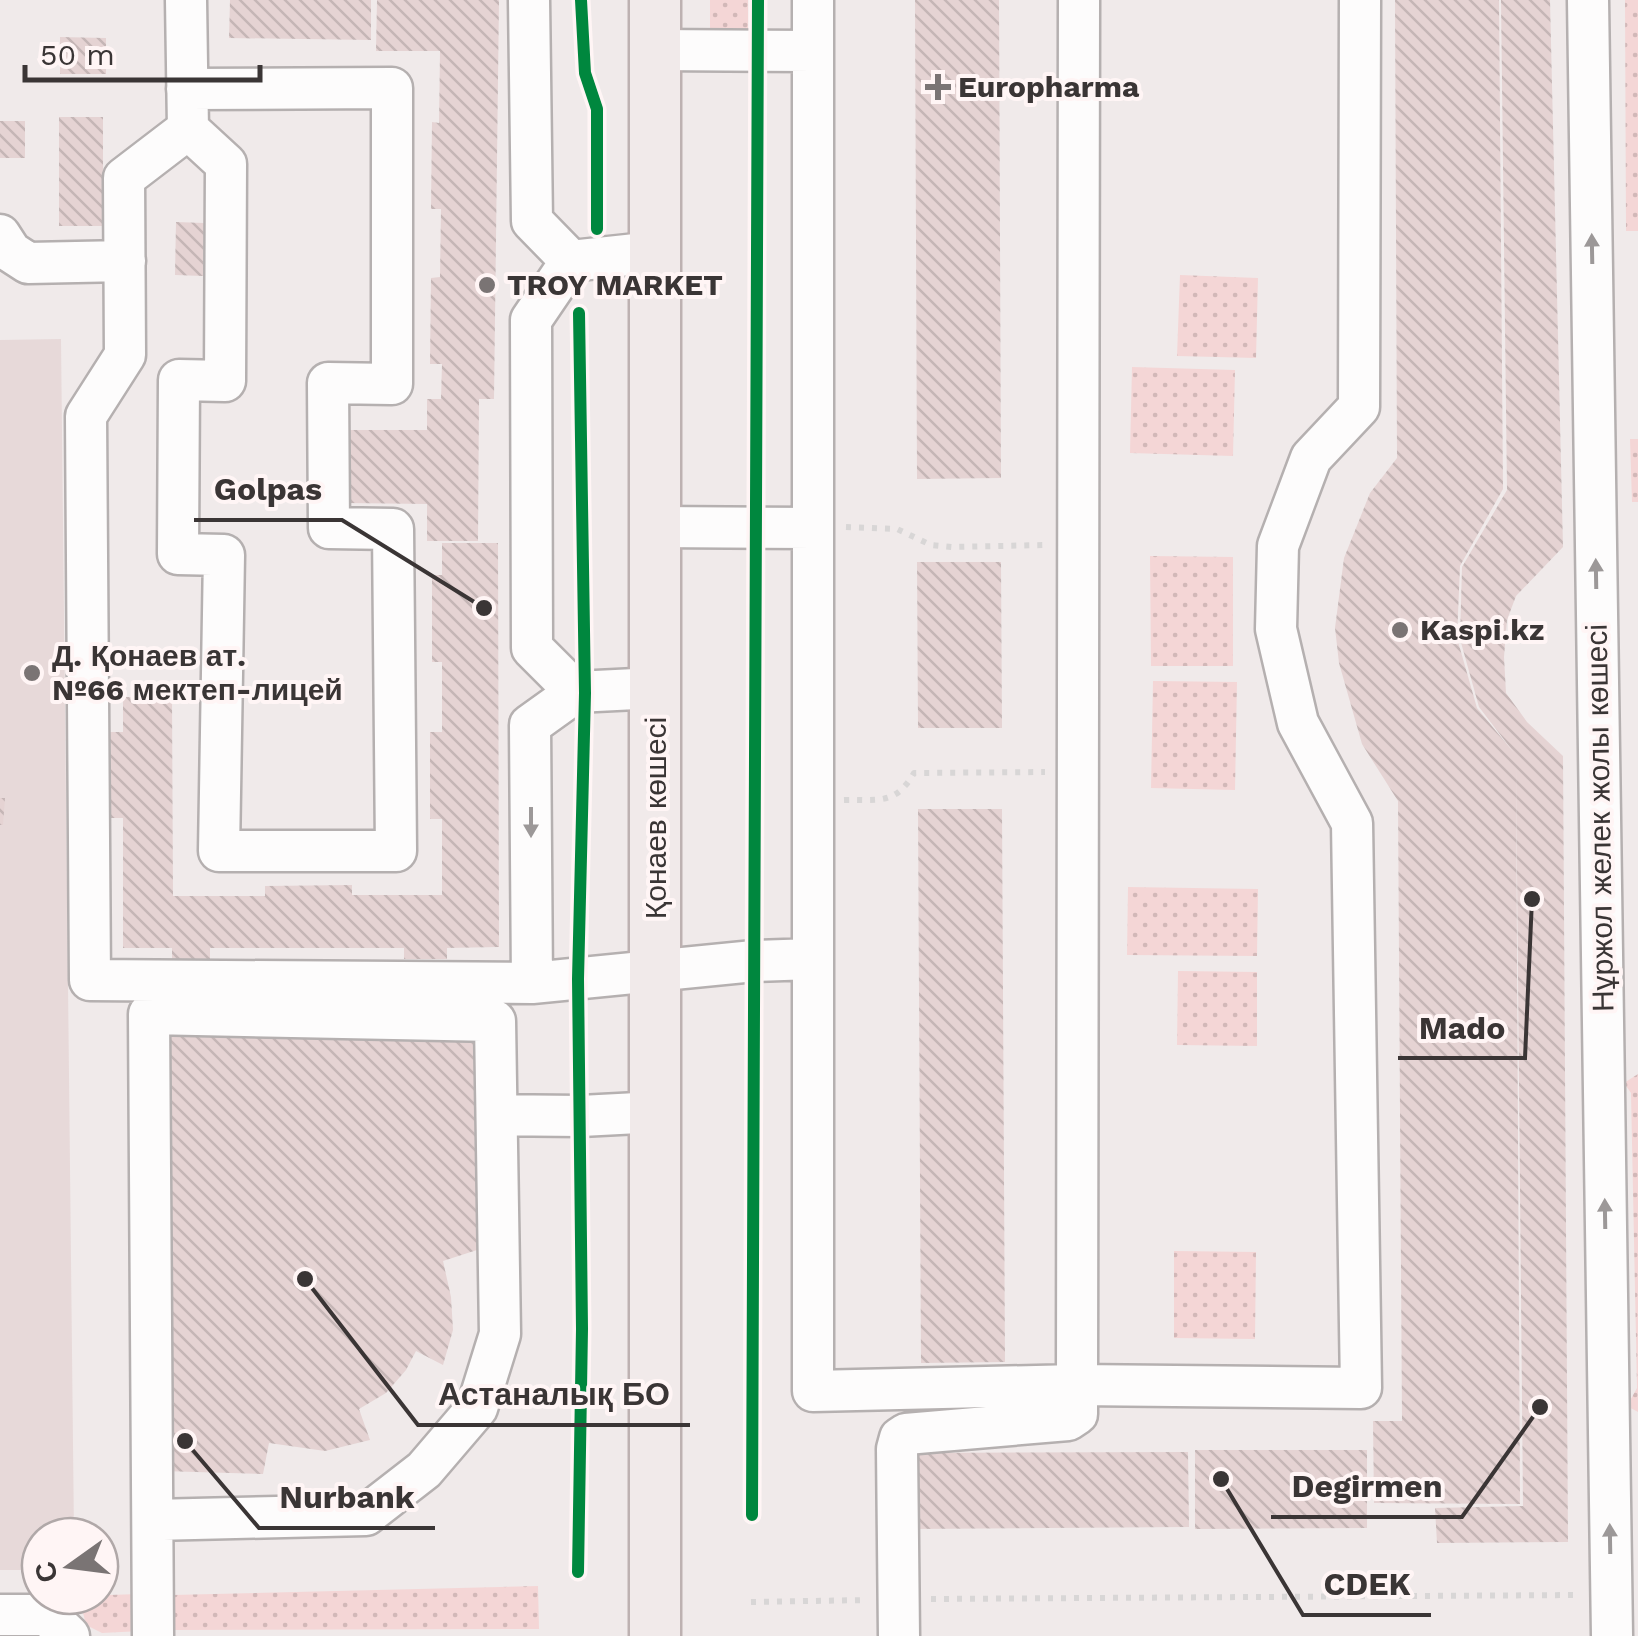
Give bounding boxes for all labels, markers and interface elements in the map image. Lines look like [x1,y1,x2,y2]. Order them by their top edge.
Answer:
scale bar [25,20,260,82]
text: 50 m [40,37,115,72]
place label: Europharma [958,69,1140,104]
marker: Europharma [927,76,949,98]
one-way arrow [1583,232,1599,264]
place label: TROY MARKET [507,267,723,302]
marker: TROY MARKET [476,274,498,296]
callout: Golpas [194,458,342,520]
text: Golpas [214,470,322,508]
one-way arrow [1588,557,1604,589]
place label: Kaspi.kz [1420,612,1544,647]
marker: Kaspi.kz [1389,619,1411,641]
street label: Нұржол желек жолы көшесі [1579,624,1620,1012]
place label: Д. Қонаев ат. №66 мектеп-лицей [52,638,343,707]
marker: Д. Қонаев ат. №66 мектеп-лицей [21,662,43,684]
street label: Қонаев көшесі [638,717,673,919]
one-way arrow [523,807,539,839]
callout: Mado [1398,996,1525,1058]
text: Mado [1419,1009,1505,1047]
one-way arrow [1597,1197,1613,1229]
callout: Астаналық БО [418,1363,690,1425]
text: Астаналық БО [438,1375,670,1413]
callout: Degirmen [1271,1455,1462,1517]
callout: Nurbank [259,1466,435,1528]
text: Degirmen [1292,1467,1442,1505]
text: Nurbank [279,1478,415,1516]
north arrow [20,1516,120,1616]
one-way arrow [1602,1522,1618,1554]
callout: CDEK [1303,1553,1431,1615]
text: С [28,1558,65,1586]
text: CDEK [1323,1565,1411,1603]

